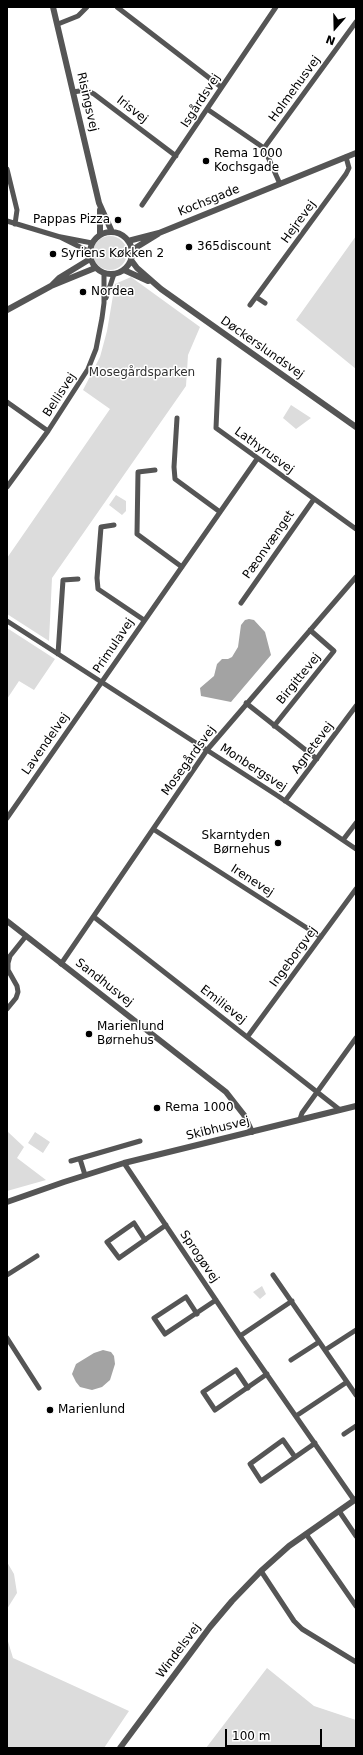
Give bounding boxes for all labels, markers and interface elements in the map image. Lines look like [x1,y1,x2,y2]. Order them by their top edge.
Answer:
north arrow [315,8,355,48]
text: N [324,32,337,47]
street label: Holmehusvej [266,53,324,125]
street label: Risingsvej [73,71,101,133]
street label: Isgårdsvej [178,71,224,131]
street label: Irisvej [113,93,151,127]
place label: Rema 1000 Kochsgade [214,147,283,175]
marker: Rema 1000 Kochsgade [201,156,211,166]
street label: Kochsgade [176,182,242,220]
street label: Hejrevej [279,198,319,246]
place label: Pappas Pizza [33,213,110,227]
marker: Pappas Pizza [113,215,123,225]
place label: 365discount [197,240,271,254]
marker: 365discount [184,242,194,252]
place label: Syriens Køkken 2 [61,247,164,261]
marker: Syriens Køkken 2 [48,249,58,259]
place label: Nordea [91,285,134,299]
marker: Nordea [78,287,88,297]
street label: Døckerslundsvej [218,314,306,382]
park label: Mosegårdsparken [89,366,195,380]
street label: Bellisvej [40,370,80,420]
street label: Lathyrusvej [231,425,297,477]
street label: Pæonvænget [240,508,298,582]
street label: Primulavej [90,616,138,676]
street label: Birgittevej [274,650,324,708]
street label: Lavendelvej [19,710,73,778]
street label: Agnetevej [289,719,337,777]
street label: Mosegårdsvej [159,723,219,799]
street label: Monbergsvej [217,741,289,795]
place label: Skarntyden Børnehus [202,829,270,857]
marker: Skarntyden Børnehus [273,838,283,848]
street label: Irenevej [228,862,276,900]
street label: Ingeborgvej [267,924,321,990]
street label: Sandhusvej [72,956,136,1010]
street label: Emilievej [197,983,249,1027]
place label: Marienlund Børnehus [97,1020,164,1048]
marker: Marienlund Børnehus [84,1029,94,1039]
place label: Rema 1000 [165,1101,234,1115]
marker: Rema 1000 [152,1103,162,1113]
street label: Skibhusvej [185,1114,251,1144]
street label: Sprogøvej [176,1228,222,1286]
place label: Marienlund [58,1403,125,1417]
marker: Marienlund [45,1405,55,1415]
street label: Windelsvej [154,1621,204,1681]
scale bar [227,1721,324,1747]
text: 100 m [232,1729,270,1743]

